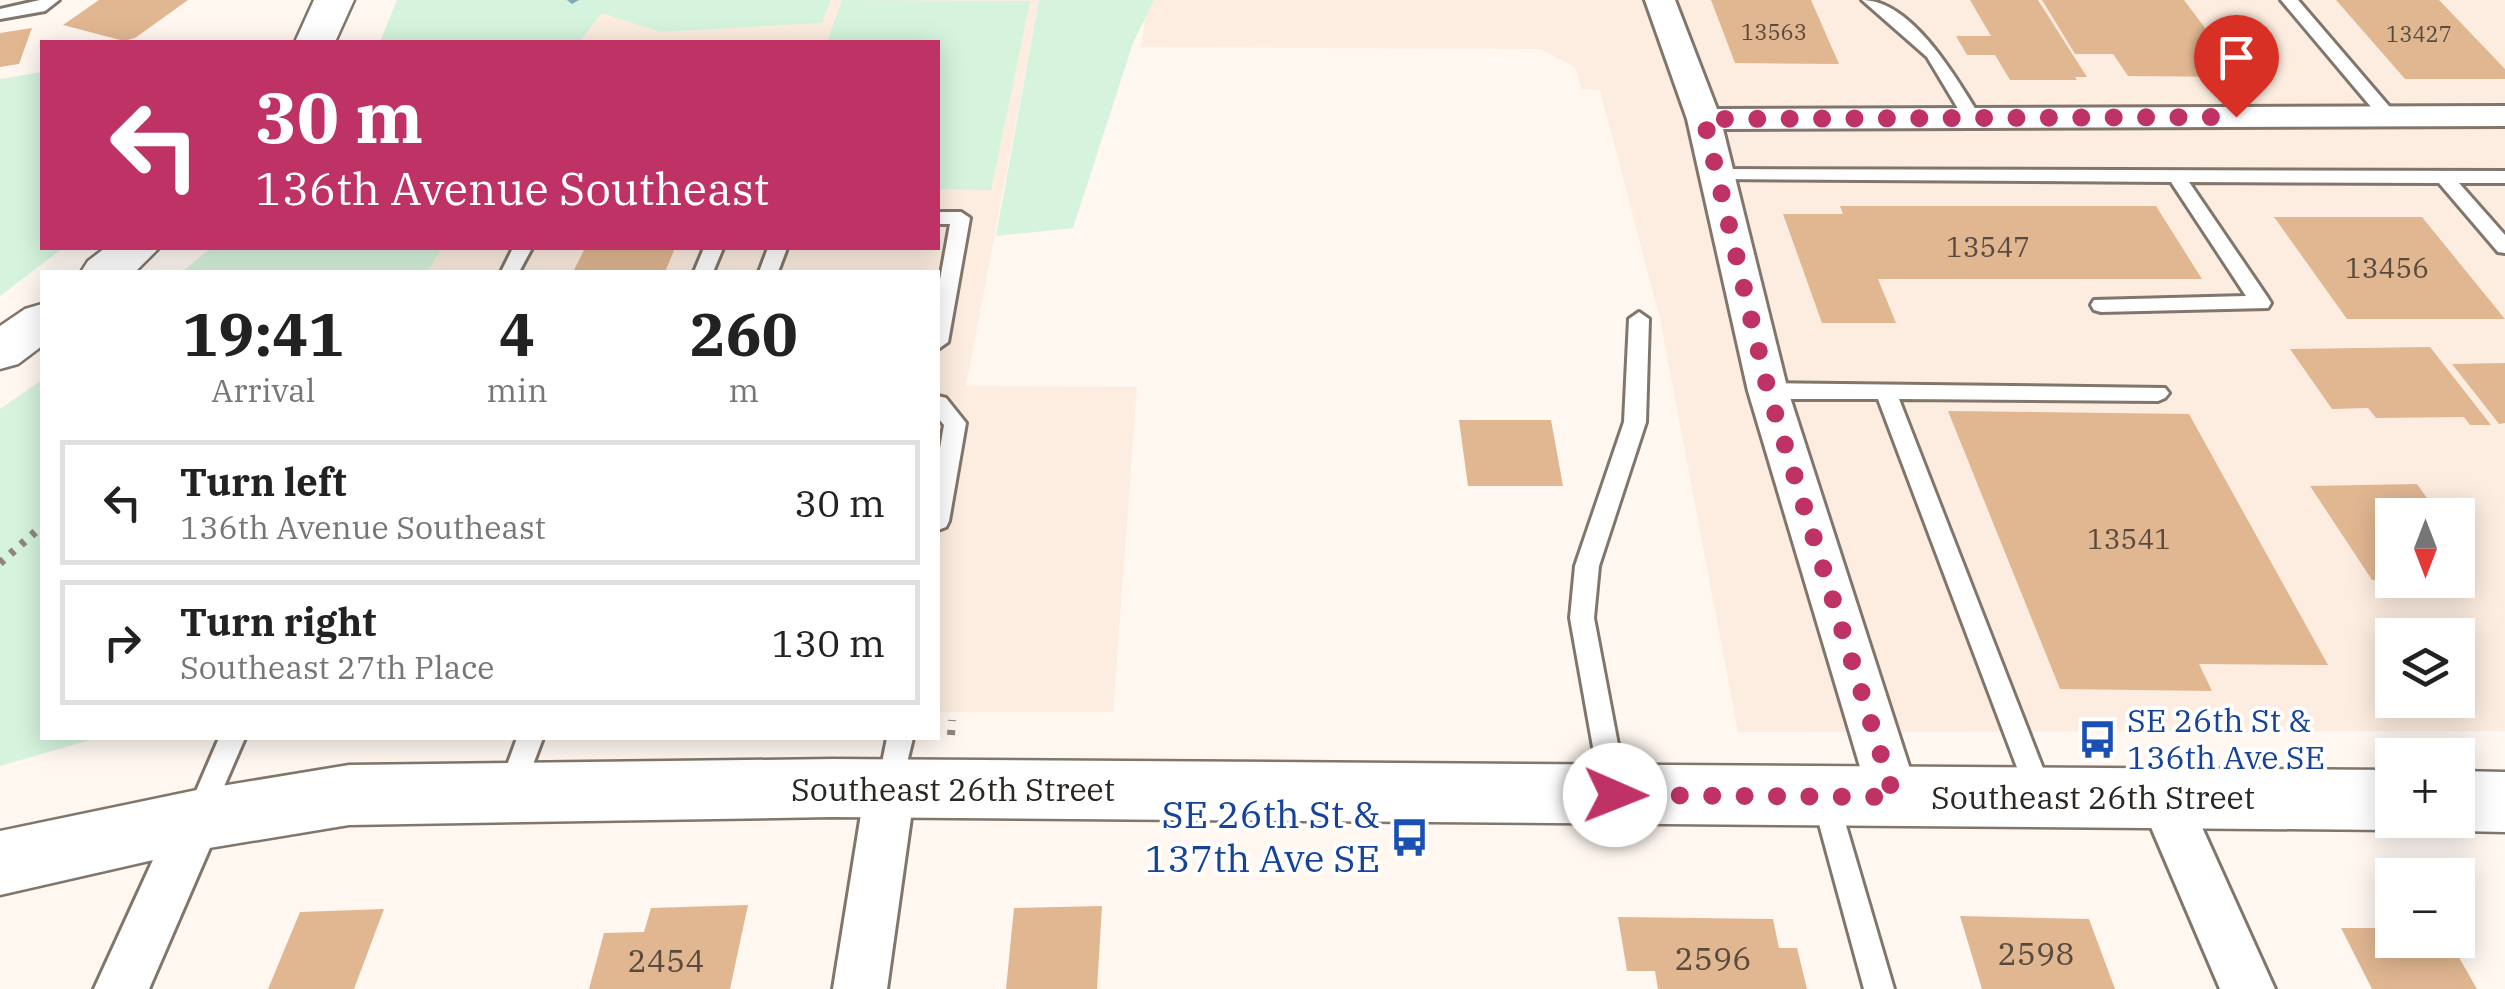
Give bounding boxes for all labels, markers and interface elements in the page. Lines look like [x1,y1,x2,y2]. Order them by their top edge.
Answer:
pin [2194,15,2279,118]
house number: 13563 [1741,17,1807,46]
house number: 13427 [2386,19,2452,48]
icon: arrive [2209,30,2264,85]
text: 30 m [255,71,423,162]
icon: left [90,80,220,210]
text: 136th Avenue Southeast [255,159,769,217]
house number: 13547 [1946,228,2030,265]
house number: 13456 [2345,249,2429,286]
text: 19:41 [182,294,344,373]
text: 4 [499,294,535,373]
text: 260 [690,294,798,373]
text: Arrival [211,369,315,411]
text: min [487,369,548,411]
text: m [729,369,759,411]
text: Turn left [180,457,347,506]
icon: left [95,475,150,530]
text: 30 m [794,478,885,527]
north arrow [2375,498,2475,598]
map controls [2375,498,2475,958]
text: 136th Avenue Southeast [180,506,546,548]
house number: 13541 [2087,520,2171,557]
text: Turn right [180,597,376,646]
icon: right [95,615,150,670]
text: 130 m [772,618,885,667]
button: layers [2375,618,2475,718]
text: Southeast 27th Place [180,646,495,688]
place label: SE 26th St & 136th Ave SE [2127,699,2325,778]
bus stop icon: SE 26th St & 136th Ave SE [2076,718,2118,760]
button: + [2375,738,2475,838]
position arrow [1563,743,1667,847]
street label: Southeast 26th Street [791,768,1115,810]
street label: Southeast 26th Street [1931,776,2255,818]
place label: SE 26th St & 137th Ave SE [1145,789,1380,882]
bus stop icon: SE 26th St & 137th Ave SE [1389,816,1431,858]
button: − [2375,858,2475,958]
house number: 2598 [1998,932,2074,974]
house number: 2596 [1675,937,1751,979]
house number: 2454 [628,939,704,981]

